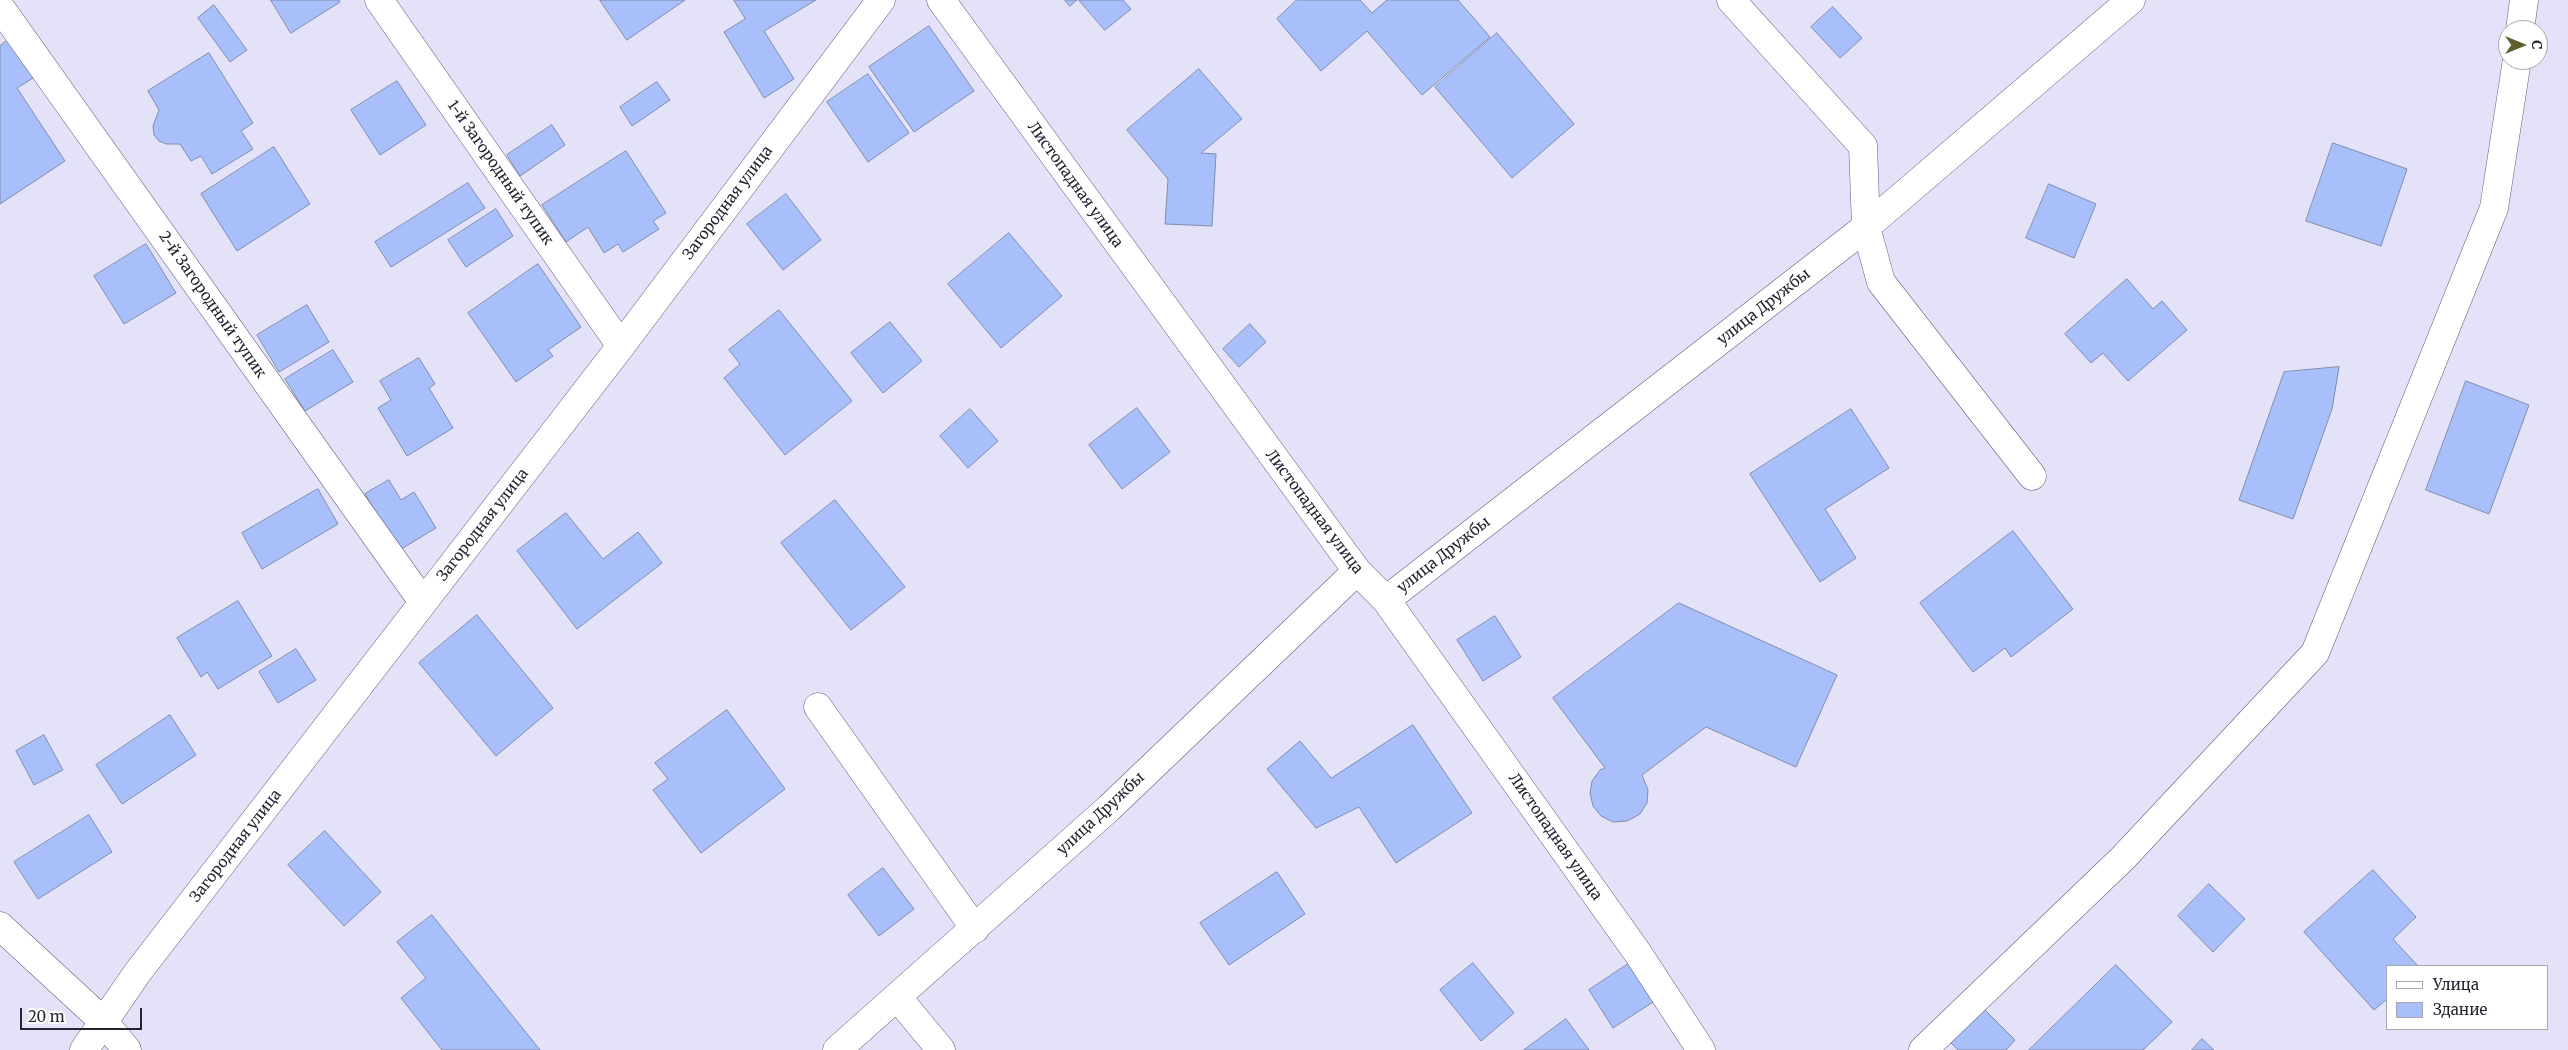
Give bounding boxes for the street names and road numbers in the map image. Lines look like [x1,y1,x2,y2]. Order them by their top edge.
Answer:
street label: 1-й Загородный тупик [443,97,557,249]
street label: Листопадная улица [1023,119,1127,251]
street label: Загородная улица [679,143,777,263]
street label: 2-й Загородный тупик [154,228,270,382]
street label: улица Дружбы [1714,265,1814,349]
street label: Листопадная улица [1262,446,1366,578]
street label: Загородная улица [433,465,533,585]
street label: улица Дружбы [1394,513,1494,597]
street label: улица Дружбы [1054,769,1148,859]
street label: Листопадная улица [1504,770,1606,904]
street label: Загородная улица [186,786,286,906]

